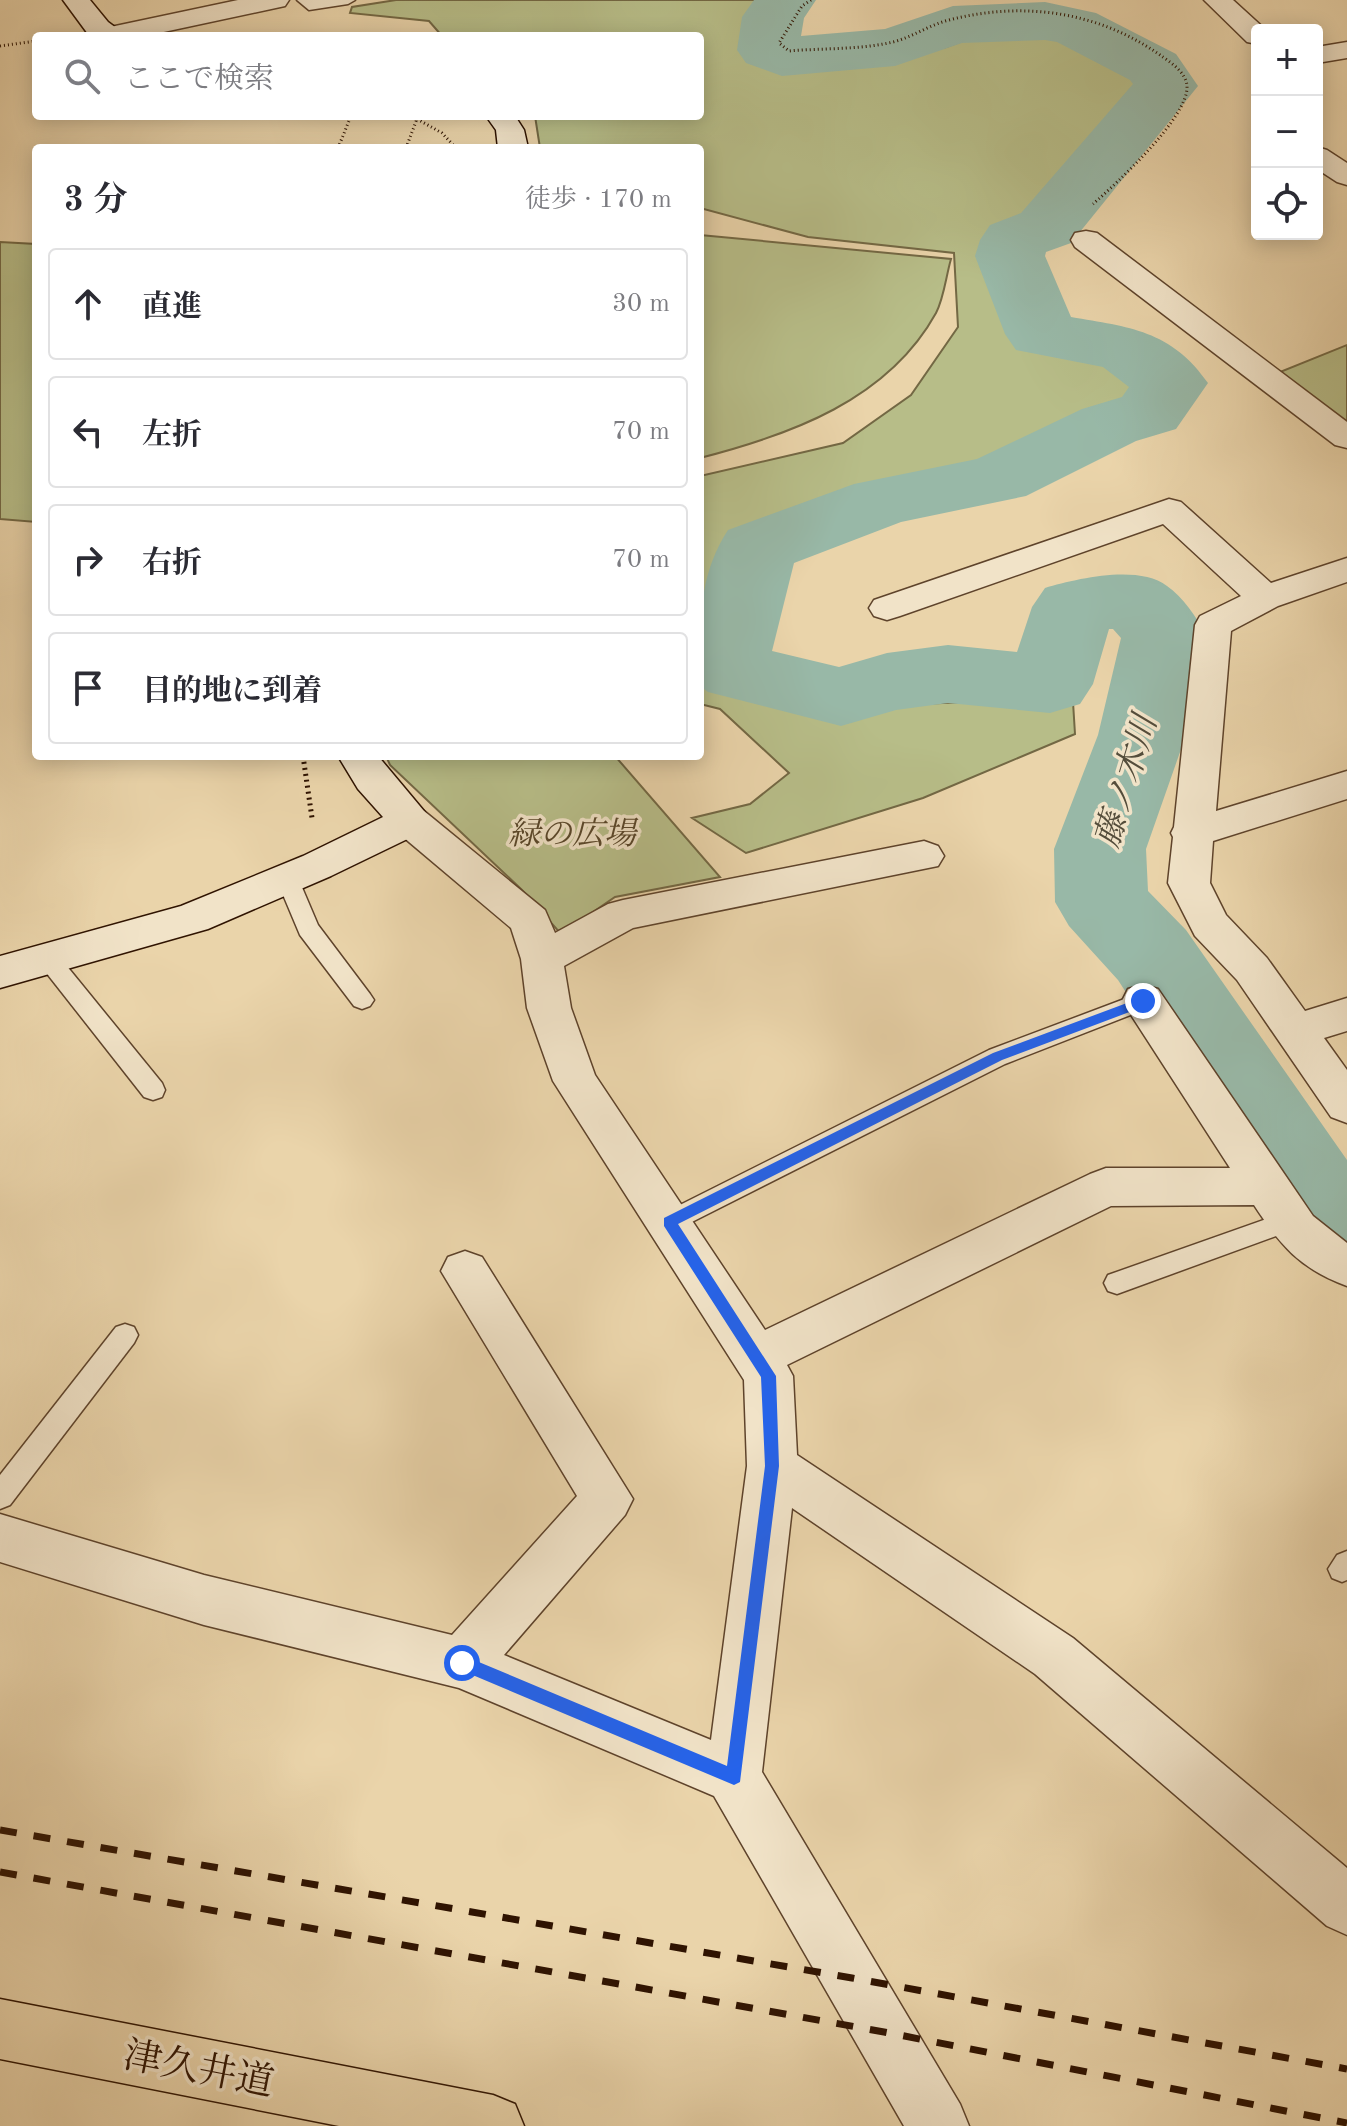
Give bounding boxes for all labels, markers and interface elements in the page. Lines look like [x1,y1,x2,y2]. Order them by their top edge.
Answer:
map controls [1251,24,1323,240]
button: + [1251,24,1323,96]
search box [32,32,704,120]
icon: search [60,54,104,98]
text: ここで検索 [124,65,274,95]
button: − [1251,96,1323,168]
button: locate [1251,168,1323,240]
text: 3 分 [64,184,127,218]
text: 徒歩 · 170 m [525,187,672,213]
icon: ahead [66,282,110,326]
text: 30 m [612,291,670,317]
text: 直進 [142,293,202,323]
icon: left [66,410,110,454]
text: 70 m [612,419,670,445]
text: 左折 [142,421,202,451]
icon: right [66,538,110,582]
text: 70 m [612,547,670,573]
text: 右折 [142,549,202,579]
icon: arrive [66,666,110,710]
text: 目的地に到着 [142,677,322,707]
water label: 藤ノ木川 [1089,707,1165,852]
park label: 緑の広場 [508,817,639,852]
route end [1125,983,1161,1019]
route start [444,1645,480,1681]
street label: 津久井道 [120,2035,277,2104]

